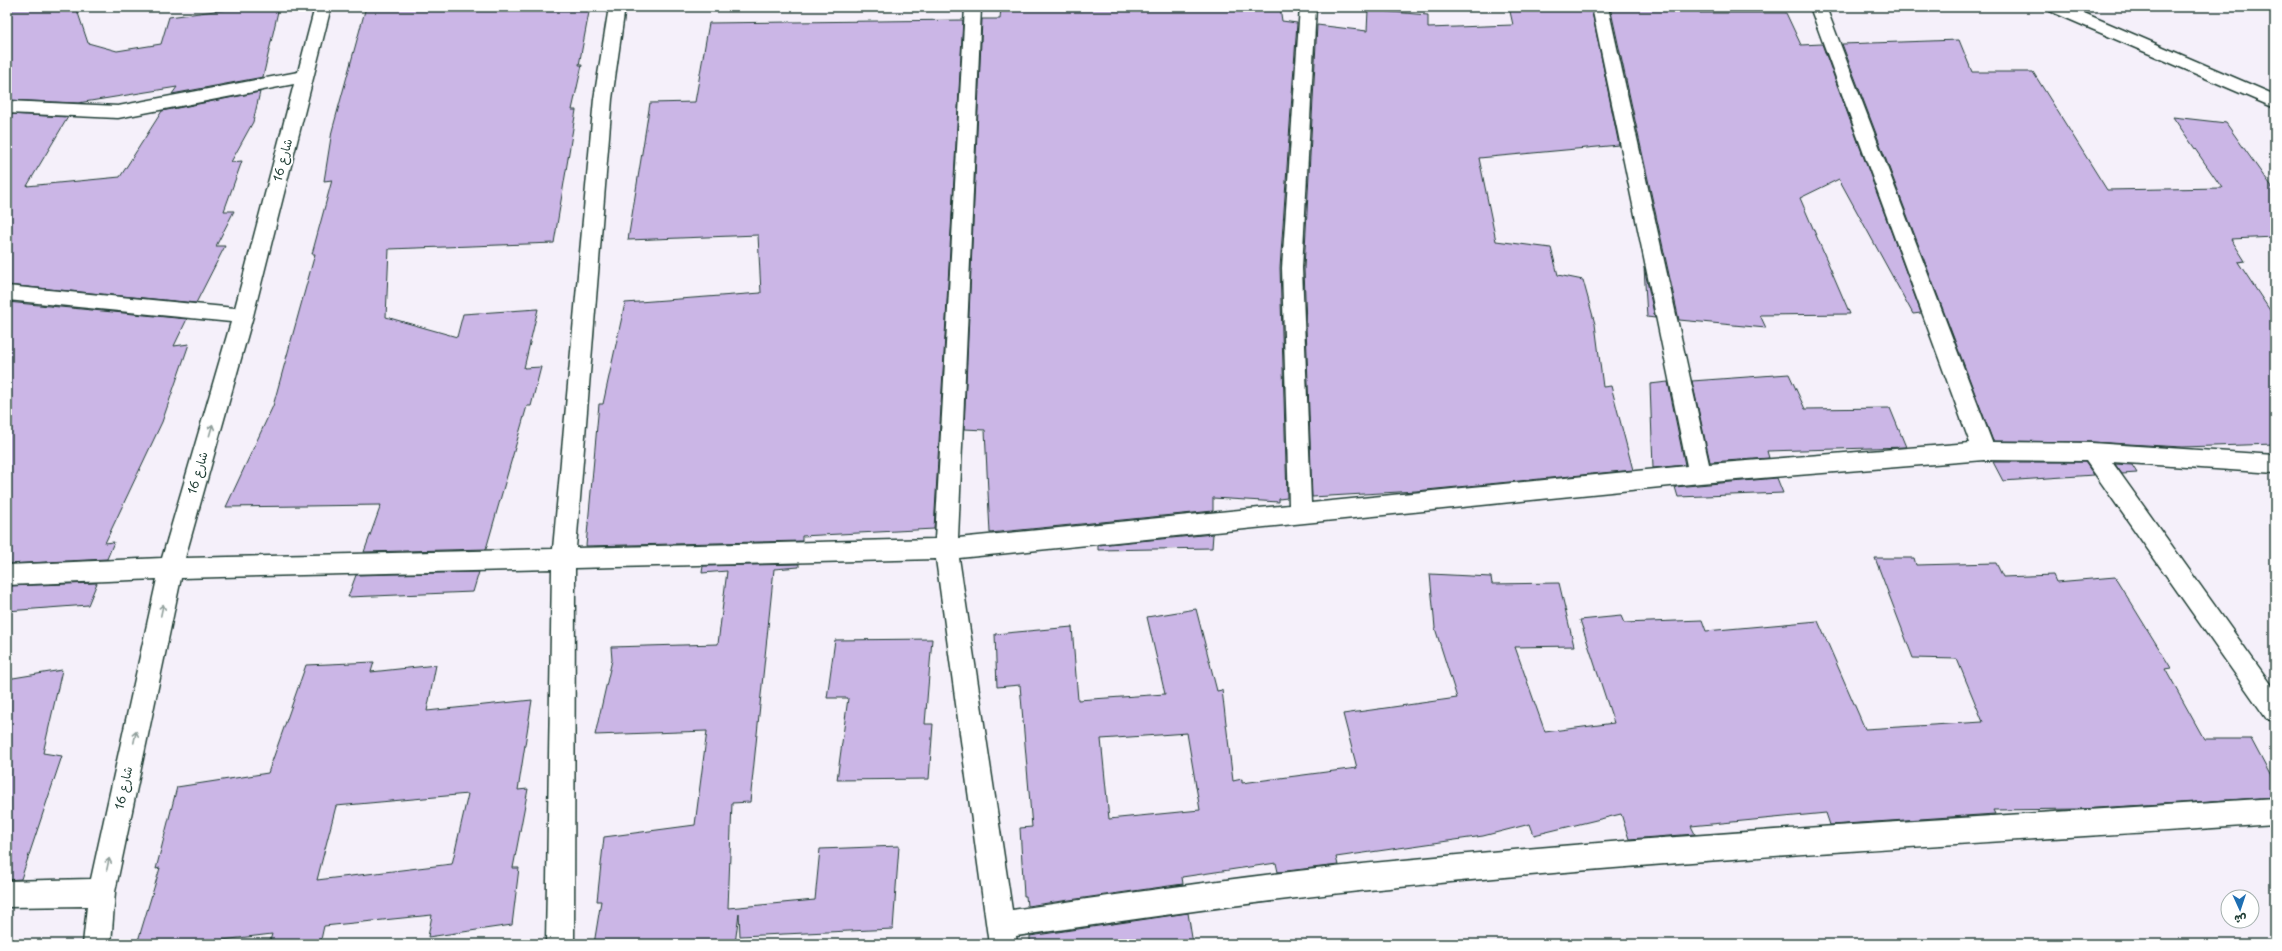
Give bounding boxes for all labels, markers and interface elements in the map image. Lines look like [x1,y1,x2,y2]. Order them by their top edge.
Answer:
street label: شارع 16 [268,136,297,183]
one-way arrow [207,424,215,437]
street label: شارع 16 [182,449,213,496]
one-way arrow [159,603,167,616]
one-way arrow [132,731,140,744]
street label: شارع 16 [110,765,137,811]
one-way arrow [105,858,113,871]
north arrow [2220,889,2260,929]
text: ش [2234,911,2247,928]

